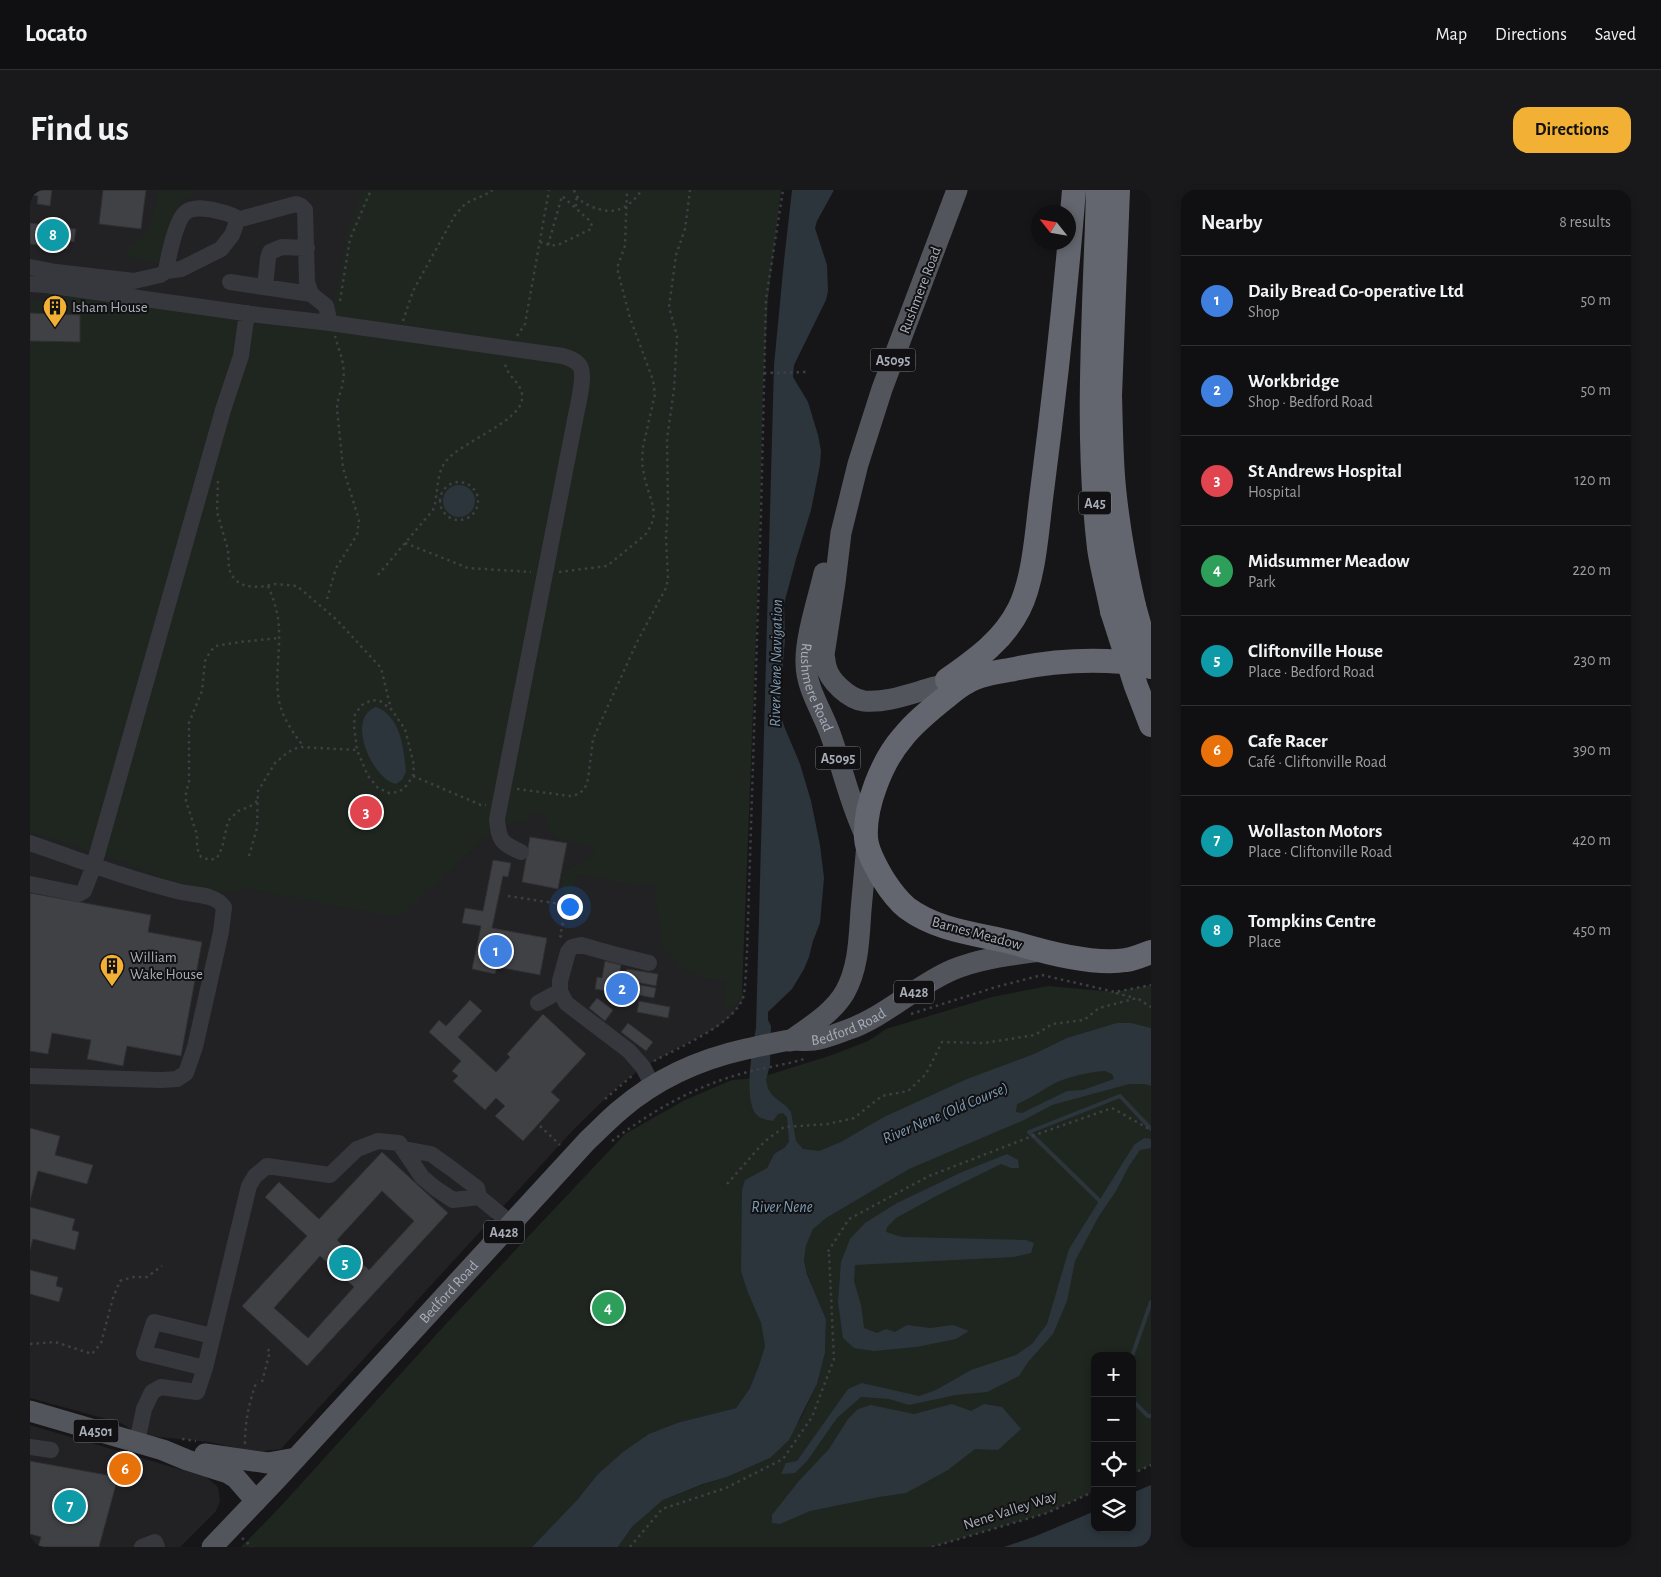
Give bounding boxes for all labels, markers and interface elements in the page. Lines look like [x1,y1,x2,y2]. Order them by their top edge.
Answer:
text: Locato [25,22,87,46]
text: Map [1436,26,1467,44]
text: Directions [1495,26,1567,44]
text: Saved [1595,26,1636,44]
button: Directions [1513,107,1631,153]
text: Find us [30,112,129,147]
north arrow [1031,205,1076,250]
text: Nearby [1201,212,1262,233]
text: 8 results [1559,214,1611,230]
pin: 8 [37,216,69,254]
street label: Rushmere Road [897,244,944,336]
text: Daily Bread Co-operative Ltd [1248,282,1464,301]
text: 1 [1214,292,1220,308]
text: 50 m [1580,292,1611,308]
building icon: Isham House [42,294,68,328]
place label: Isham House [72,300,148,315]
text: Shop [1248,304,1280,320]
road number: A5095 [870,348,916,372]
text: Workbridge [1248,372,1339,391]
text: 2 [1213,382,1221,398]
text: 50 m [1580,382,1611,398]
text: Shop · Bedford Road [1248,394,1373,410]
text: St Andrews Hospital [1248,462,1402,481]
text: 3 [1214,472,1220,488]
text: 120 m [1574,472,1611,488]
text: Hospital [1248,484,1301,500]
road number: A45 [1079,492,1111,514]
text: Midsummer Meadow [1248,552,1410,571]
text: 4 [1213,562,1221,578]
text: 220 m [1573,562,1611,578]
text: Park [1248,574,1276,590]
water label: River Nene Navigation [767,599,785,727]
street label: Rushmere Road [798,642,836,734]
text: Cliftonville House [1248,642,1383,661]
text: 5 [1214,652,1220,668]
text: 230 m [1573,652,1611,668]
text: Place · Bedford Road [1248,664,1374,680]
text: Cafe Racer [1248,732,1328,751]
text: 6 [1213,742,1221,758]
text: 390 m [1573,742,1611,758]
road number: A5095 [816,746,860,770]
text: Café · Cliftonville Road [1248,754,1386,770]
pin: 3 [350,793,382,831]
text: Wollaston Motors [1248,822,1382,841]
text: 7 [1214,832,1220,848]
text: 420 m [1572,832,1611,848]
text: Place · Cliftonville Road [1248,844,1392,860]
your location [557,894,583,920]
text: Tompkins Centre [1248,912,1376,931]
street label: Barnes Meadow [930,914,1024,953]
text: 8 [1213,922,1221,938]
text: 450 m [1573,922,1611,938]
pin: 1 [480,932,512,970]
text: Place [1248,934,1281,950]
place label: William Wake House [130,950,203,982]
building icon: William Wake House [99,953,125,987]
pin: 2 [606,970,638,1008]
road number: A428 [894,980,934,1004]
street label: Bedford Road [810,1005,889,1048]
water label: River Nene (Old Course) [880,1079,1010,1147]
water label: River Nene [751,1199,813,1215]
road number: A428 [484,1220,524,1244]
pin: 5 [329,1244,361,1282]
street label: Bedford Road [417,1258,481,1326]
pin: 4 [592,1289,624,1327]
map controls [1091,1352,1136,1532]
button: + [1091,1352,1136,1397]
button: − [1091,1397,1136,1442]
road number: A4501 [74,1420,118,1442]
button: locate [1091,1442,1136,1487]
pin: 6 [109,1450,141,1488]
pin: 7 [54,1487,86,1525]
button: layers [1091,1487,1136,1532]
street label: Nene Valley Way [961,1488,1059,1533]

